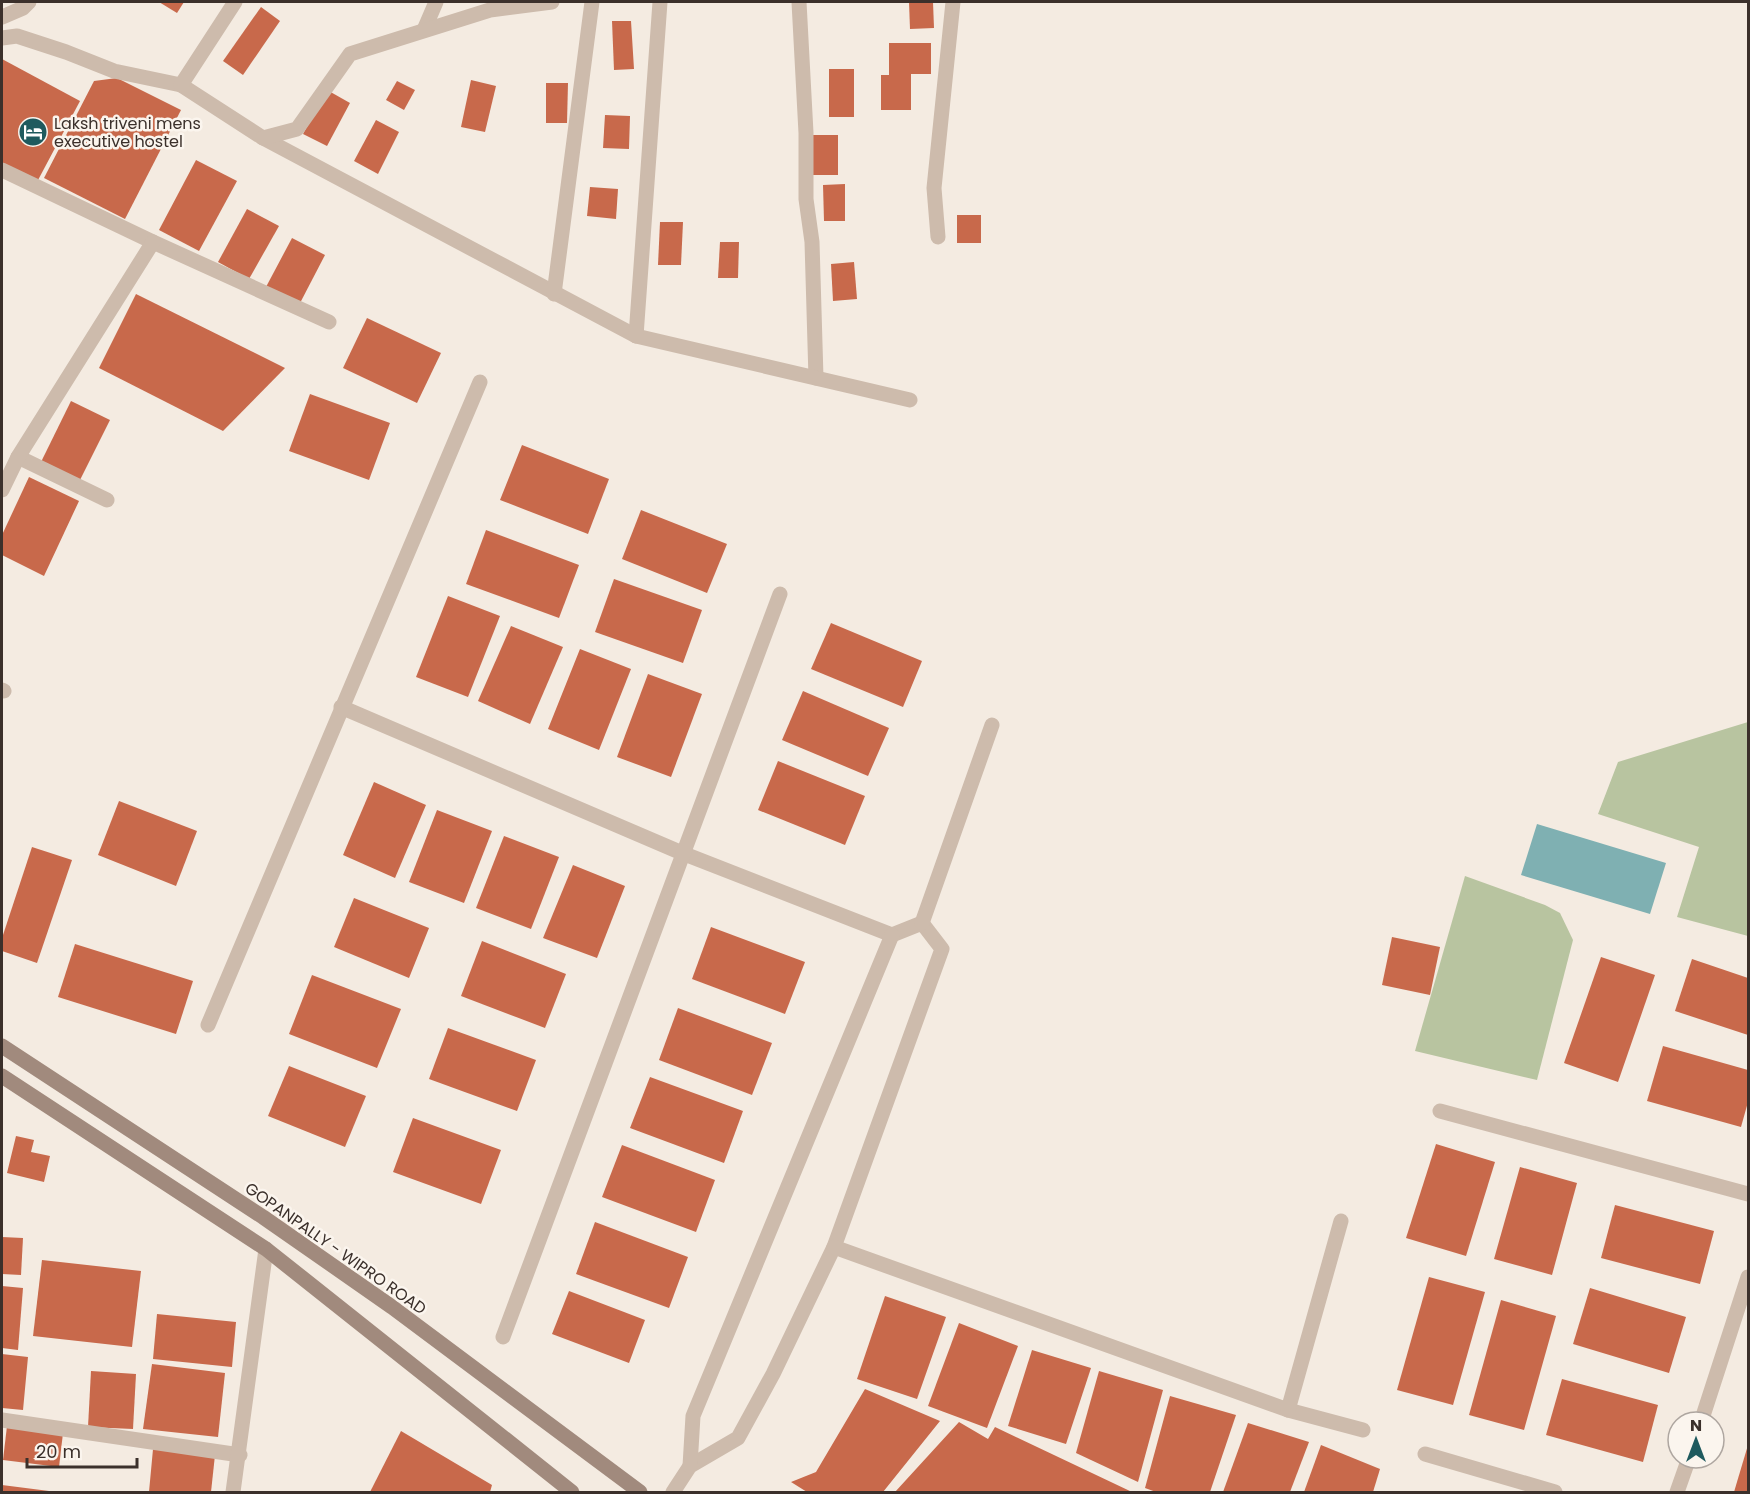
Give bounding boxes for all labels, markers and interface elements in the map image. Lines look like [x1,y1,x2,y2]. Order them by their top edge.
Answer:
place label: Laksh triveni mens executive hostel [54,112,201,153]
hotel icon: Laksh triveni mens executive hostel [17,116,49,148]
street label: GOPANPALLY - WIPRO ROAD [240,1177,431,1320]
north arrow [1666,1410,1726,1470]
text: N [1690,1414,1702,1437]
scale bar [27,1431,136,1469]
text: 20 m [36,1439,81,1464]

